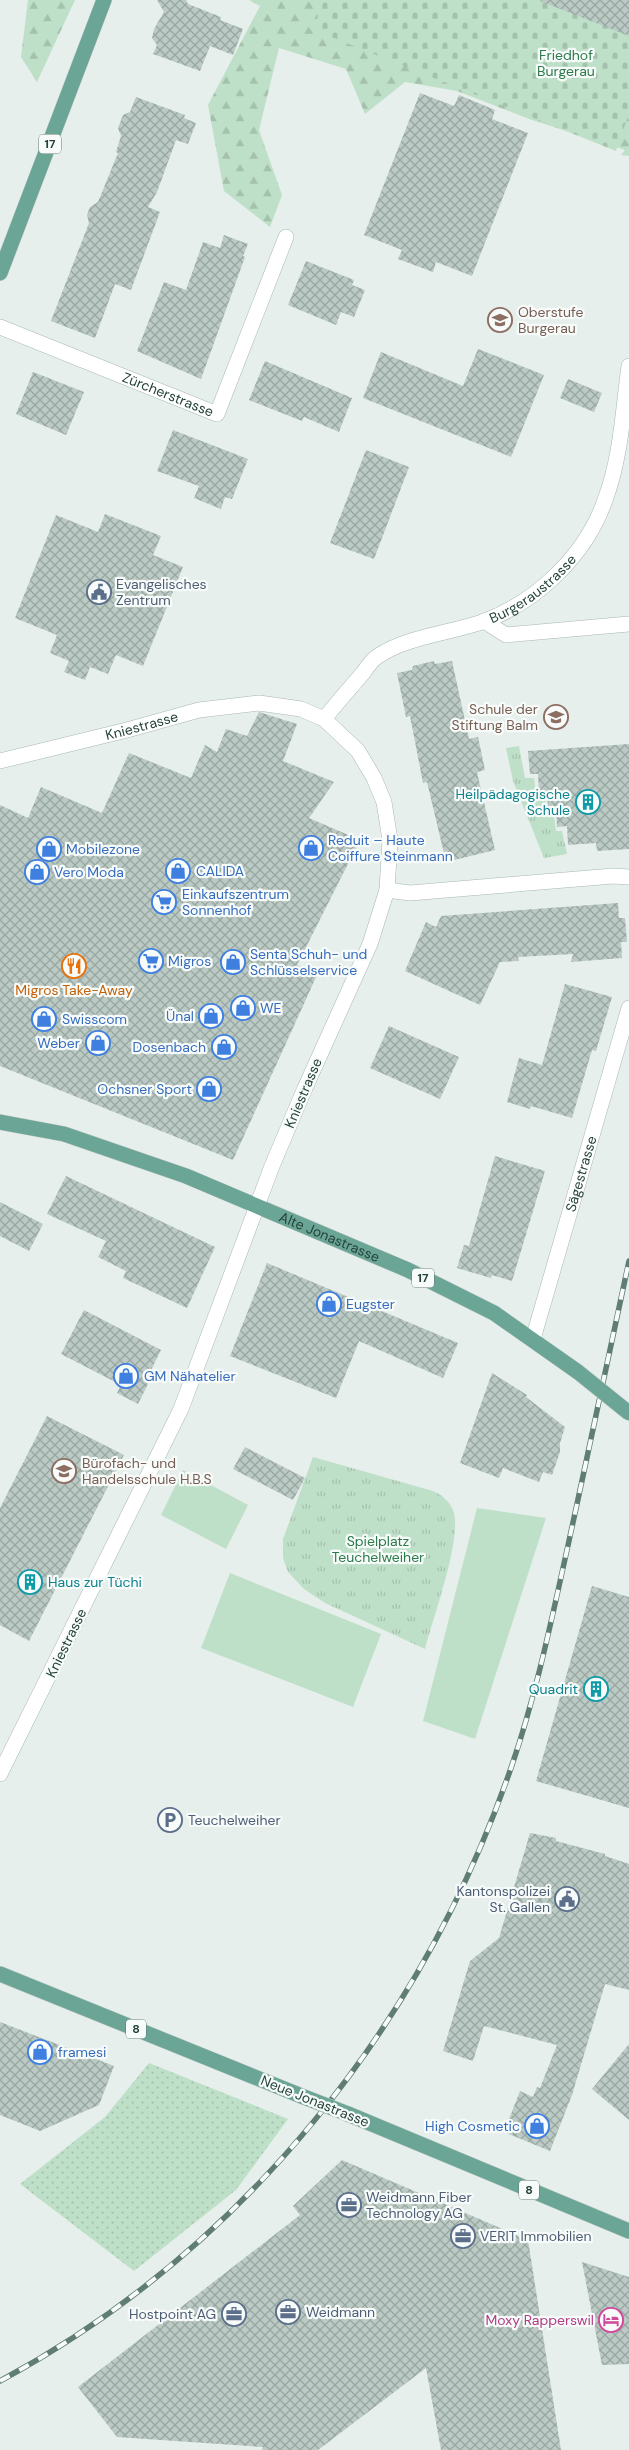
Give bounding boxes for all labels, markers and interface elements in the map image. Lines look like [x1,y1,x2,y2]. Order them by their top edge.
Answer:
park label: Friedhof Burgerau [537,46,595,80]
road number: 17 [39,134,61,154]
place label: Oberstufe Burgerau [518,303,583,337]
school or university icon: Oberstufe Burgerau [487,307,513,333]
street label: Zürcherstrasse [120,368,216,421]
street label: Burgeraustrasse [486,551,580,627]
place label: Evangelisches Zentrum [116,575,207,609]
public building icon: Evangelisches Zentrum [86,579,112,605]
place label: Schule der Stiftung Balm [452,700,538,734]
school or university icon: Schule der Stiftung Balm [543,704,569,730]
street label: Kniestrasse [103,707,180,744]
place label: Heilpädagogische Schule [456,785,570,819]
building icon: Heilpädagogische Schule [575,789,601,815]
place label: Reduit – Haute Coiffure Steinmann [328,831,453,865]
shop icon: Reduit – Haute Coiffure Steinmann [298,835,324,861]
shop icon: Mobilezone [36,836,62,862]
place label: Mobilezone [66,840,140,858]
shop icon: CALIDA [165,858,191,884]
shop icon: Vero Moda [24,859,50,885]
place label: CALIDA [196,862,244,880]
place label: Vero Moda [54,863,124,881]
place label: Einkaufszentrum Sonnenhof [182,885,289,919]
supermarket icon: Einkaufszentrum Sonnenhof [151,889,177,915]
place label: Senta Schuh- und Schlüsselservice [250,945,367,979]
supermarket icon: Migros [138,948,164,974]
shop icon: Senta Schuh- und Schlüsselservice [220,949,246,975]
place label: Migros [168,952,211,970]
restaurant icon: Migros Take-Away [61,953,87,979]
place label: Migros Take-Away [15,981,133,999]
shop icon: WE [230,995,256,1021]
place label: WE [260,999,282,1017]
shop icon: Ünal [198,1003,224,1029]
shop icon: Swisscom [31,1006,57,1032]
place label: Ünal [166,1007,194,1025]
place label: Swisscom [62,1010,127,1028]
shop icon: Weber [85,1030,111,1056]
place label: Weber [37,1034,80,1052]
shop icon: Dosenbach [211,1034,237,1060]
place label: Dosenbach [133,1038,206,1056]
street label: Kniestrasse [280,1055,326,1131]
shop icon: Ochsner Sport [196,1076,222,1102]
place label: Ochsner Sport [97,1080,192,1098]
street label: Sägestrasse [561,1134,600,1214]
street label: Alte Jonastrasse [277,1208,383,1266]
road number: 17 [412,1268,434,1288]
shop icon: Eugster [316,1291,342,1317]
place label: Eugster [346,1295,395,1313]
shop icon: GM Nähatelier [113,1363,139,1389]
place label: GM Nähatelier [144,1367,236,1385]
place label: Bürofach- und Handelsschule H.B.S [82,1454,212,1488]
school or university icon: Bürofach- und Handelsschule H.B.S [51,1458,77,1484]
park label: Spielplatz Teuchelweiher [332,1532,424,1566]
building icon: Haus zur Tüchi [17,1569,43,1595]
place label: Haus zur Tüchi [48,1573,142,1591]
street label: Kniestrasse [42,1606,90,1680]
building icon: Quadrit [583,1676,609,1702]
place label: Quadrit [529,1680,578,1698]
parking icon: Teuchelweiher [157,1807,183,1833]
place label: Teuchelweiher [188,1811,281,1829]
place label: Kantonspolizei St. Gallen [457,1882,550,1916]
public building icon: Kantonspolizei St. Gallen [554,1886,580,1912]
road number: 8 [126,2020,146,2038]
shop icon: framesi [27,2039,53,2065]
place label: framesi [58,2043,106,2061]
street label: Neue Jonastrasse [258,2071,372,2131]
shop icon: High Cosmetic [524,2113,550,2139]
place label: High Cosmetic [425,2117,520,2135]
road number: 8 [519,2180,539,2200]
place label: Weidmann Fiber Technology AG [366,2188,472,2222]
office icon: Weidmann Fiber Technology AG [336,2192,362,2218]
office icon: VERIT Immobilien [450,2223,476,2249]
place label: VERIT Immobilien [480,2227,592,2245]
office icon: Weidmann [275,2299,301,2325]
office icon: Hostpoint AG [221,2301,247,2327]
place label: Weidmann [306,2303,375,2321]
place label: Hostpoint AG [129,2305,216,2323]
hotel icon: Moxy Rapperswil [598,2307,624,2333]
place label: Moxy Rapperswil [485,2311,594,2329]

